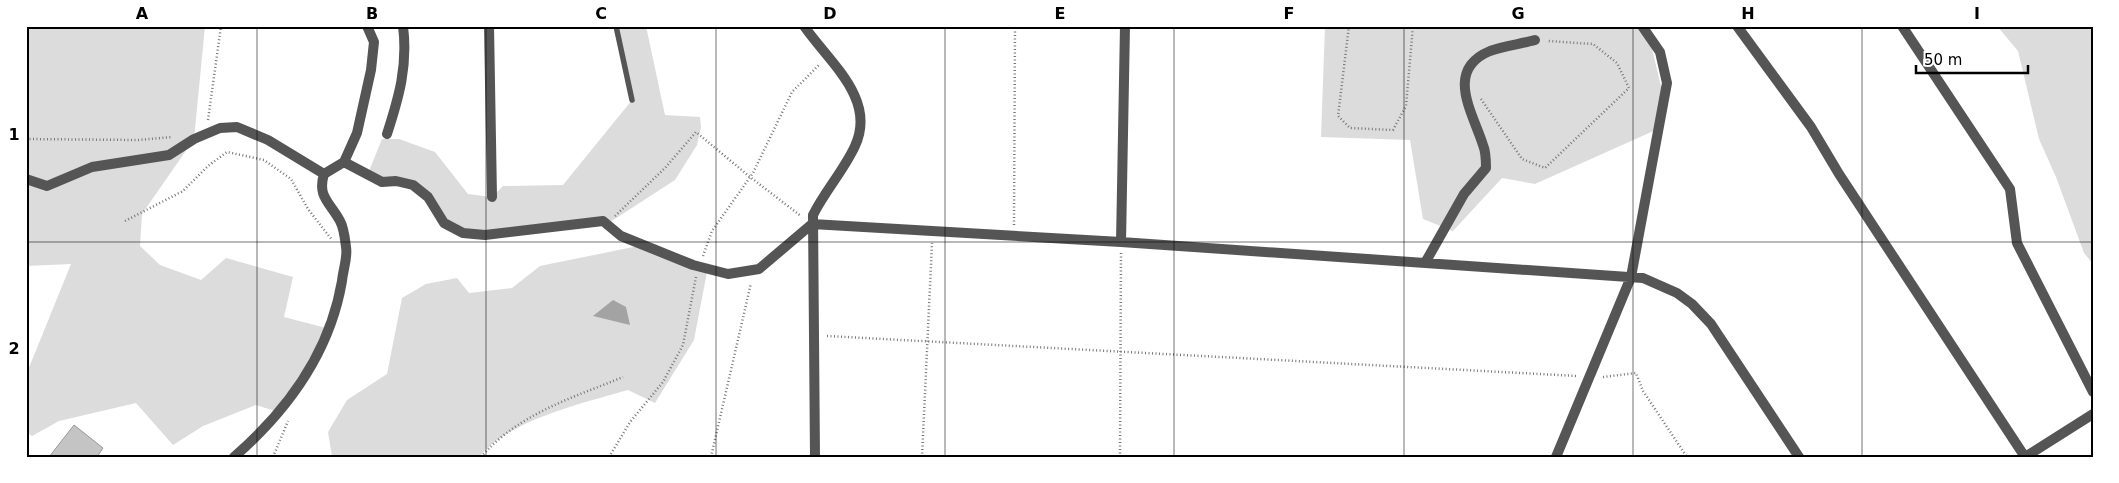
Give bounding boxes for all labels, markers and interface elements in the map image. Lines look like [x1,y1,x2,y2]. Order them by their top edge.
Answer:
text: A [136,4,149,23]
text: B [366,4,378,23]
text: C [595,4,607,23]
text: D [823,4,837,23]
text: E [1055,4,1065,23]
text: F [1284,4,1294,23]
text: G [1511,4,1525,23]
text: H [1741,4,1755,23]
text: I [1974,4,1980,23]
scale bar [1916,42,2029,74]
text: 50 m [1924,51,1962,69]
text: 1 [8,125,20,144]
text: 2 [8,339,20,358]

